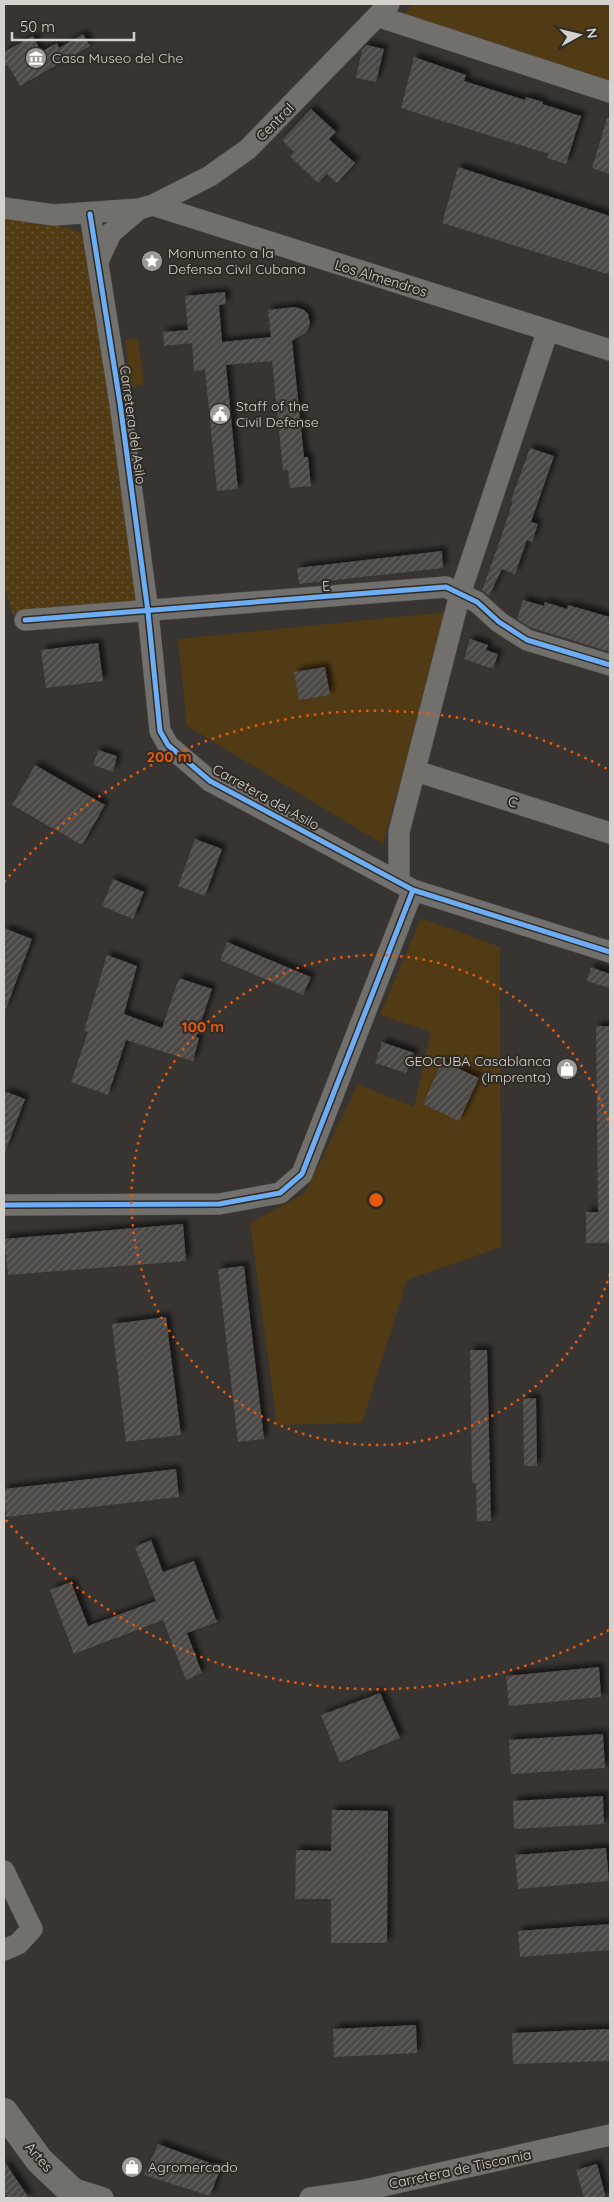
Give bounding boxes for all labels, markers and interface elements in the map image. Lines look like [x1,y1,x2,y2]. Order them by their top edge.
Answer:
scale bar [12,10,135,42]
north arrow [554,10,604,60]
text: 50 m [20,17,55,36]
text: N [582,27,602,40]
museum icon: Casa Museo del Che [24,46,48,70]
place label: Casa Museo del Che [52,49,183,67]
street label: Central [252,99,298,145]
place label: Monumento a la Defensa Civil Cubana [168,244,306,278]
place icon: Monumento a la Defensa Civil Cubana [140,249,164,273]
street label: Los Almendros [332,255,430,301]
street label: Carretera del Asilo [116,364,150,486]
place label: Staff of the Civil Defense [236,397,319,431]
public building icon: Staff of the Civil Defense [208,402,232,426]
street label: E [321,577,331,595]
text: 200 m [147,747,192,766]
street label: Carretera del Asilo [209,760,323,834]
street label: C [506,792,520,812]
text: 100 m [182,1017,224,1036]
place label: GEOCUBA Casablanca (Imprenta) [405,1052,551,1086]
shop icon: GEOCUBA Casablanca (Imprenta) [555,1057,579,1081]
centre of rings [367,1191,385,1209]
street label: Artes [21,2138,57,2176]
street label: Carretera de Tiscornia [387,2145,533,2193]
shop icon: Agromercado [120,2155,144,2179]
place label: Agromercado [148,2158,238,2176]

